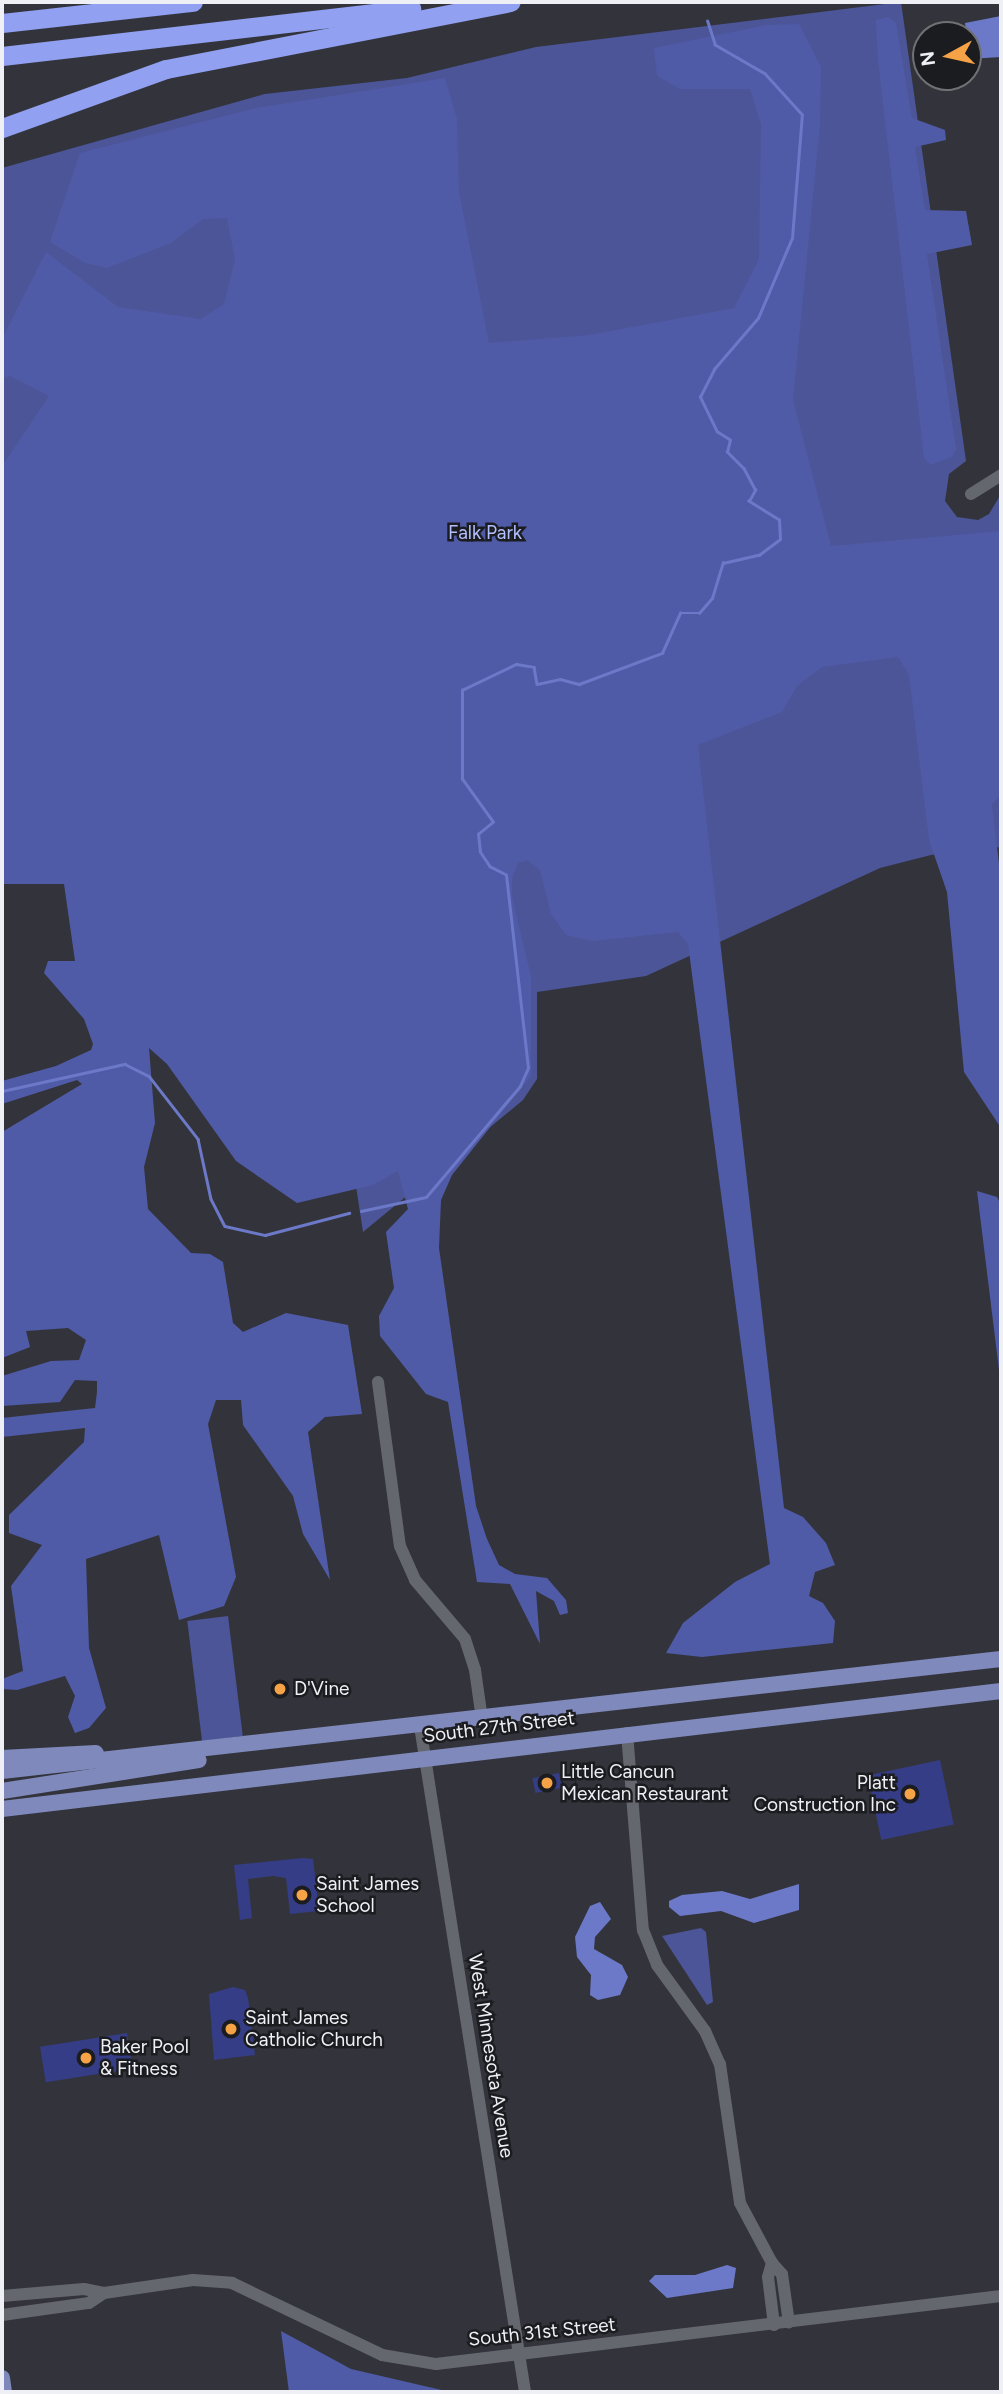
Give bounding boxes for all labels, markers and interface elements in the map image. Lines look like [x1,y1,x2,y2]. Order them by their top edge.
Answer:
north arrow [912,21,982,91]
text: N [915,50,940,68]
park label: Falk Park [448,522,522,544]
place label: D'Vine [294,1678,349,1700]
marker: D'Vine [272,1681,288,1697]
street label: South 27th Street [422,1706,576,1748]
place label: Little Cancun Mexican Restaurant [561,1761,728,1805]
place label: Platt Construction Inc [753,1772,896,1816]
marker: Little Cancun Mexican Restaurant [539,1775,555,1791]
marker: Platt Construction Inc [902,1786,918,1802]
place label: Saint James School [316,1873,419,1917]
marker: Saint James School [294,1887,310,1903]
street label: West Minnesota Avenue [464,1952,518,2160]
place label: Saint James Catholic Church [245,2007,383,2051]
marker: Saint James Catholic Church [223,2021,239,2037]
place label: Baker Pool & Fitness [100,2036,189,2080]
marker: Baker Pool & Fitness [78,2050,94,2066]
street label: South 31st Street [467,2313,617,2351]

